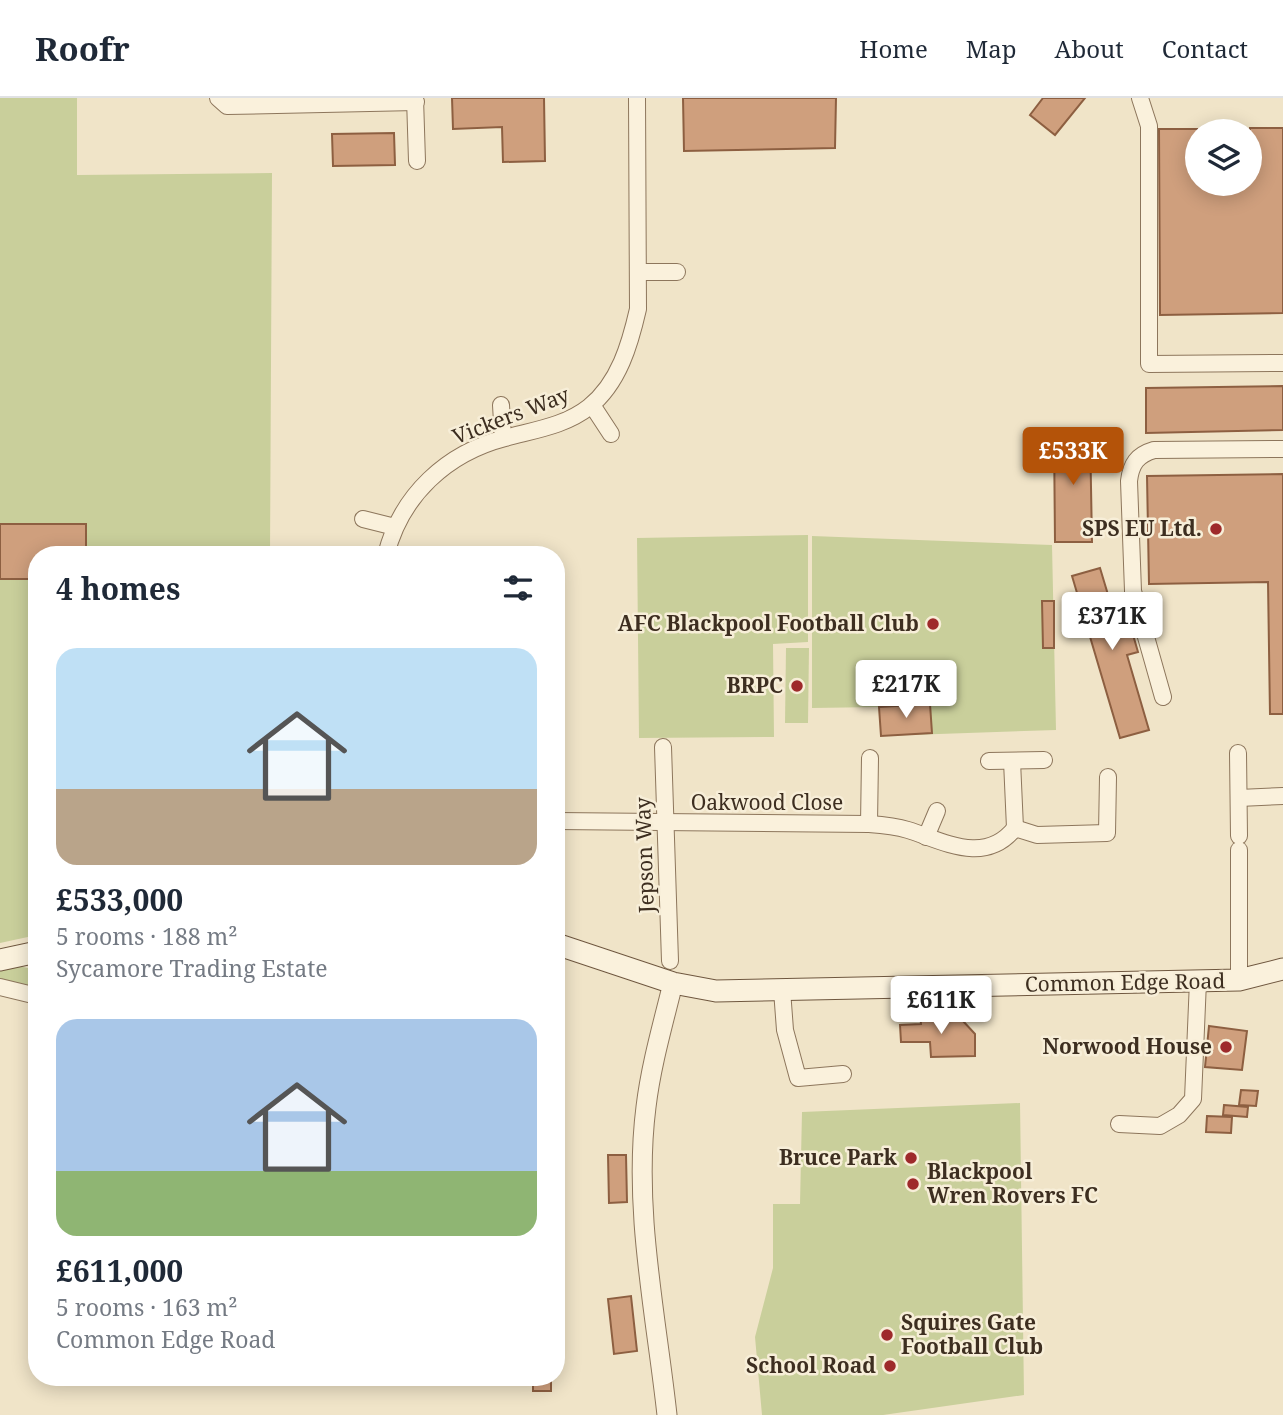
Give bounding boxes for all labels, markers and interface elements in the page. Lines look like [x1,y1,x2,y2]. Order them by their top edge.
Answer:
text: Roofr [35,26,130,71]
text: Home [859,32,928,65]
text: Map [966,32,1017,65]
text: About [1055,32,1124,65]
text: Contact [1162,32,1248,65]
map controls [1185,119,1262,196]
button: layers [1185,119,1262,196]
street label: Vickers Way [448,380,573,450]
pin: £533K [1024,428,1122,487]
text: £533K [1039,434,1107,466]
place label: SPS EU Ltd. [1082,514,1202,542]
marker: SPS EU Ltd. [1208,521,1224,537]
text: 4 homes [56,568,180,609]
icon: filters [499,569,537,607]
pin: £371K [1063,592,1161,652]
text: £371K [1078,599,1146,631]
place label: AFC Blackpool Football Club [618,609,919,637]
marker: AFC Blackpool Football Club [925,616,941,632]
pin: £217K [857,660,955,720]
text: £217K [872,667,940,699]
place label: BRPC [726,671,783,699]
marker: BRPC [789,678,805,694]
icon: home [234,693,360,819]
street label: Oakwood Close [691,788,843,816]
street label: Jepson Way [628,796,660,914]
text: £533,000 [56,879,183,920]
text: 5 rooms · 188 m² [56,920,238,952]
text: Sycamore Trading Estate [56,952,328,984]
street label: Common Edge Road [1025,966,1226,998]
pin: £611K [892,976,990,1036]
text: £611K [907,983,975,1015]
place label: Norwood House [1043,1032,1212,1060]
marker: Norwood House [1218,1039,1234,1055]
icon: home [234,1064,360,1190]
place label: Bruce Park [779,1143,898,1171]
marker: Bruce Park [903,1150,919,1166]
place label: Blackpool Wren Rovers FC [927,1157,1098,1209]
marker: Blackpool Wren Rovers FC [905,1176,921,1192]
text: £611,000 [56,1250,183,1291]
text: 5 rooms · 163 m² [56,1291,238,1323]
place label: Squires Gate Football Club [901,1308,1043,1360]
text: Common Edge Road [56,1323,276,1355]
marker: Squires Gate Football Club [879,1327,895,1343]
place label: School Road [746,1351,876,1379]
marker: School Road [882,1358,898,1374]

